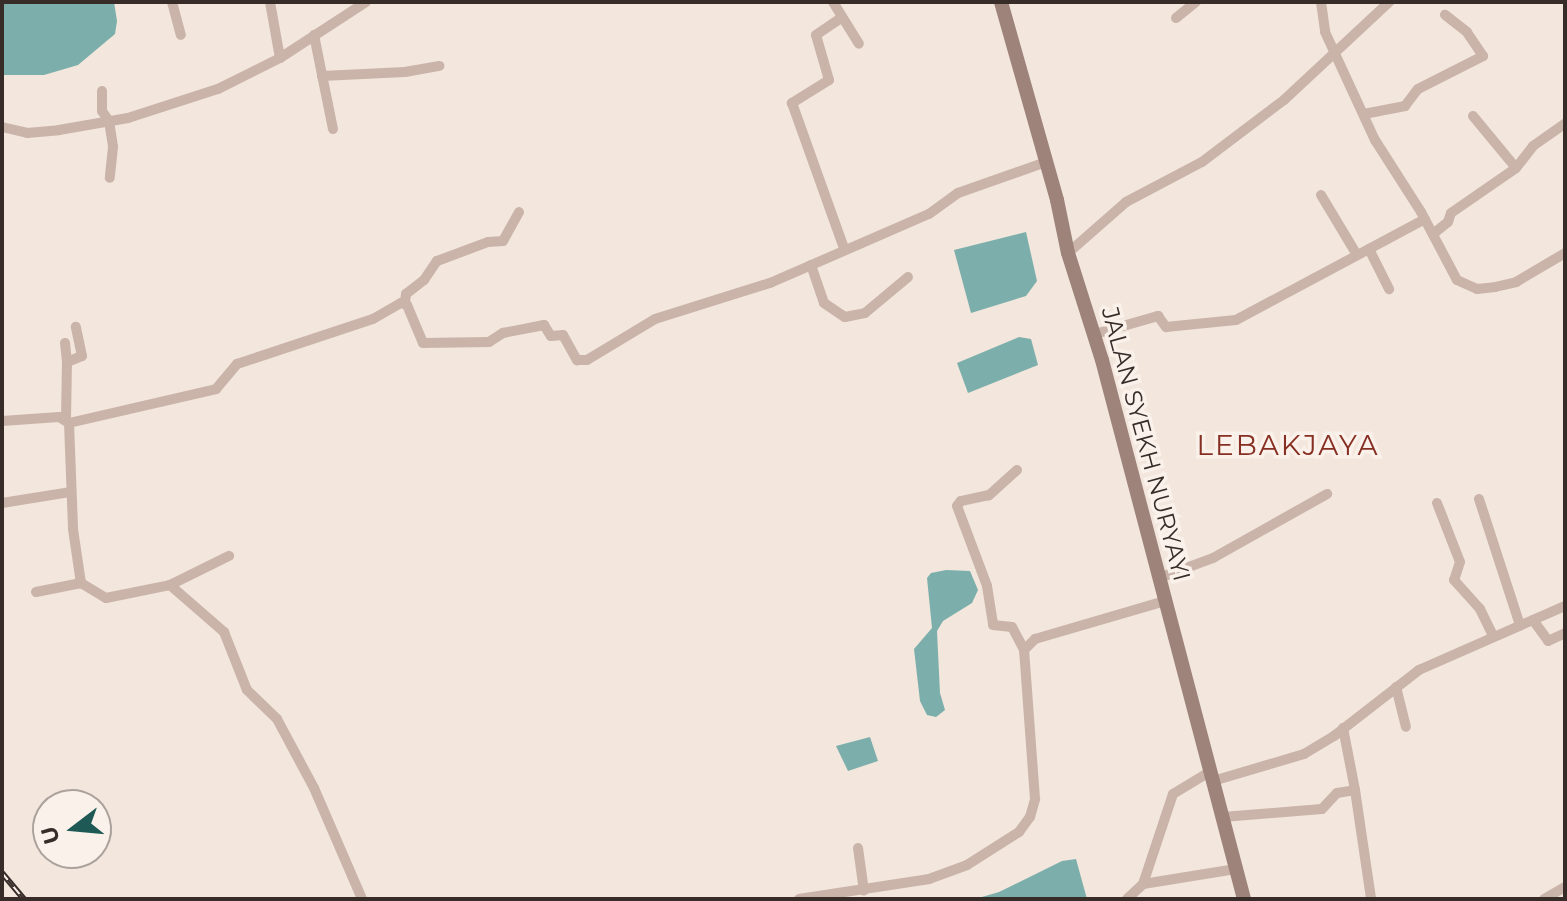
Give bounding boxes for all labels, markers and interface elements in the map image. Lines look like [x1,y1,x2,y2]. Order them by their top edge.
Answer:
street label: JALAN SYEKH NURYAYI [1096,304,1196,584]
district label: LEBAKJAYA [1196,428,1380,462]
north arrow [32,789,112,869]
text: U [35,823,66,847]

